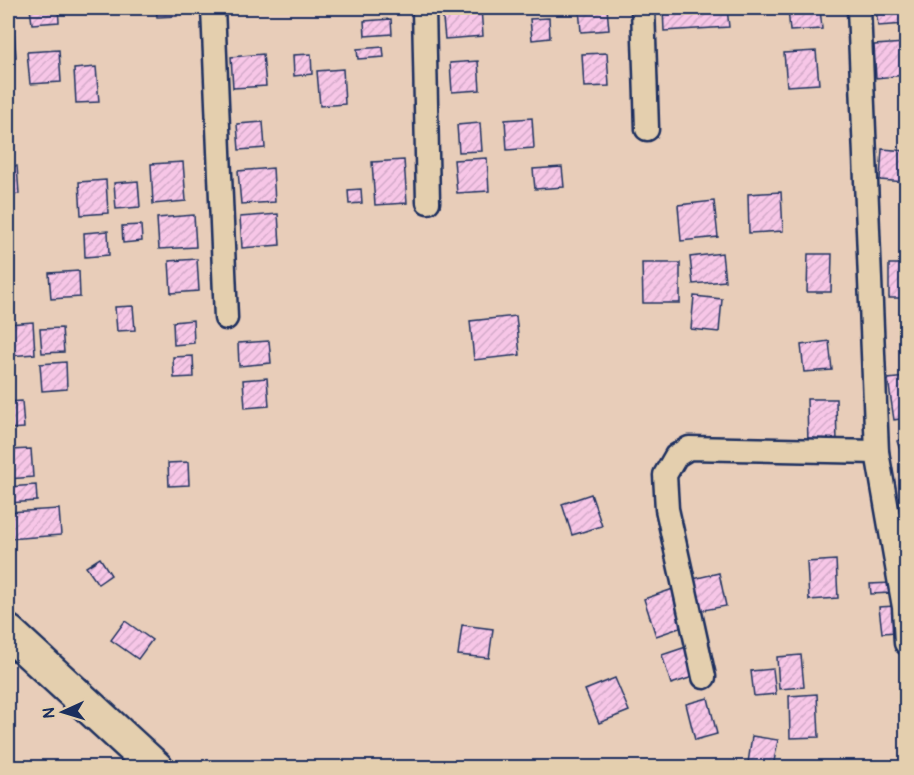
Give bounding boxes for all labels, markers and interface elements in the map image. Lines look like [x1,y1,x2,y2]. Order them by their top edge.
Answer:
north arrow [33,682,93,742]
text: N [39,707,59,719]

